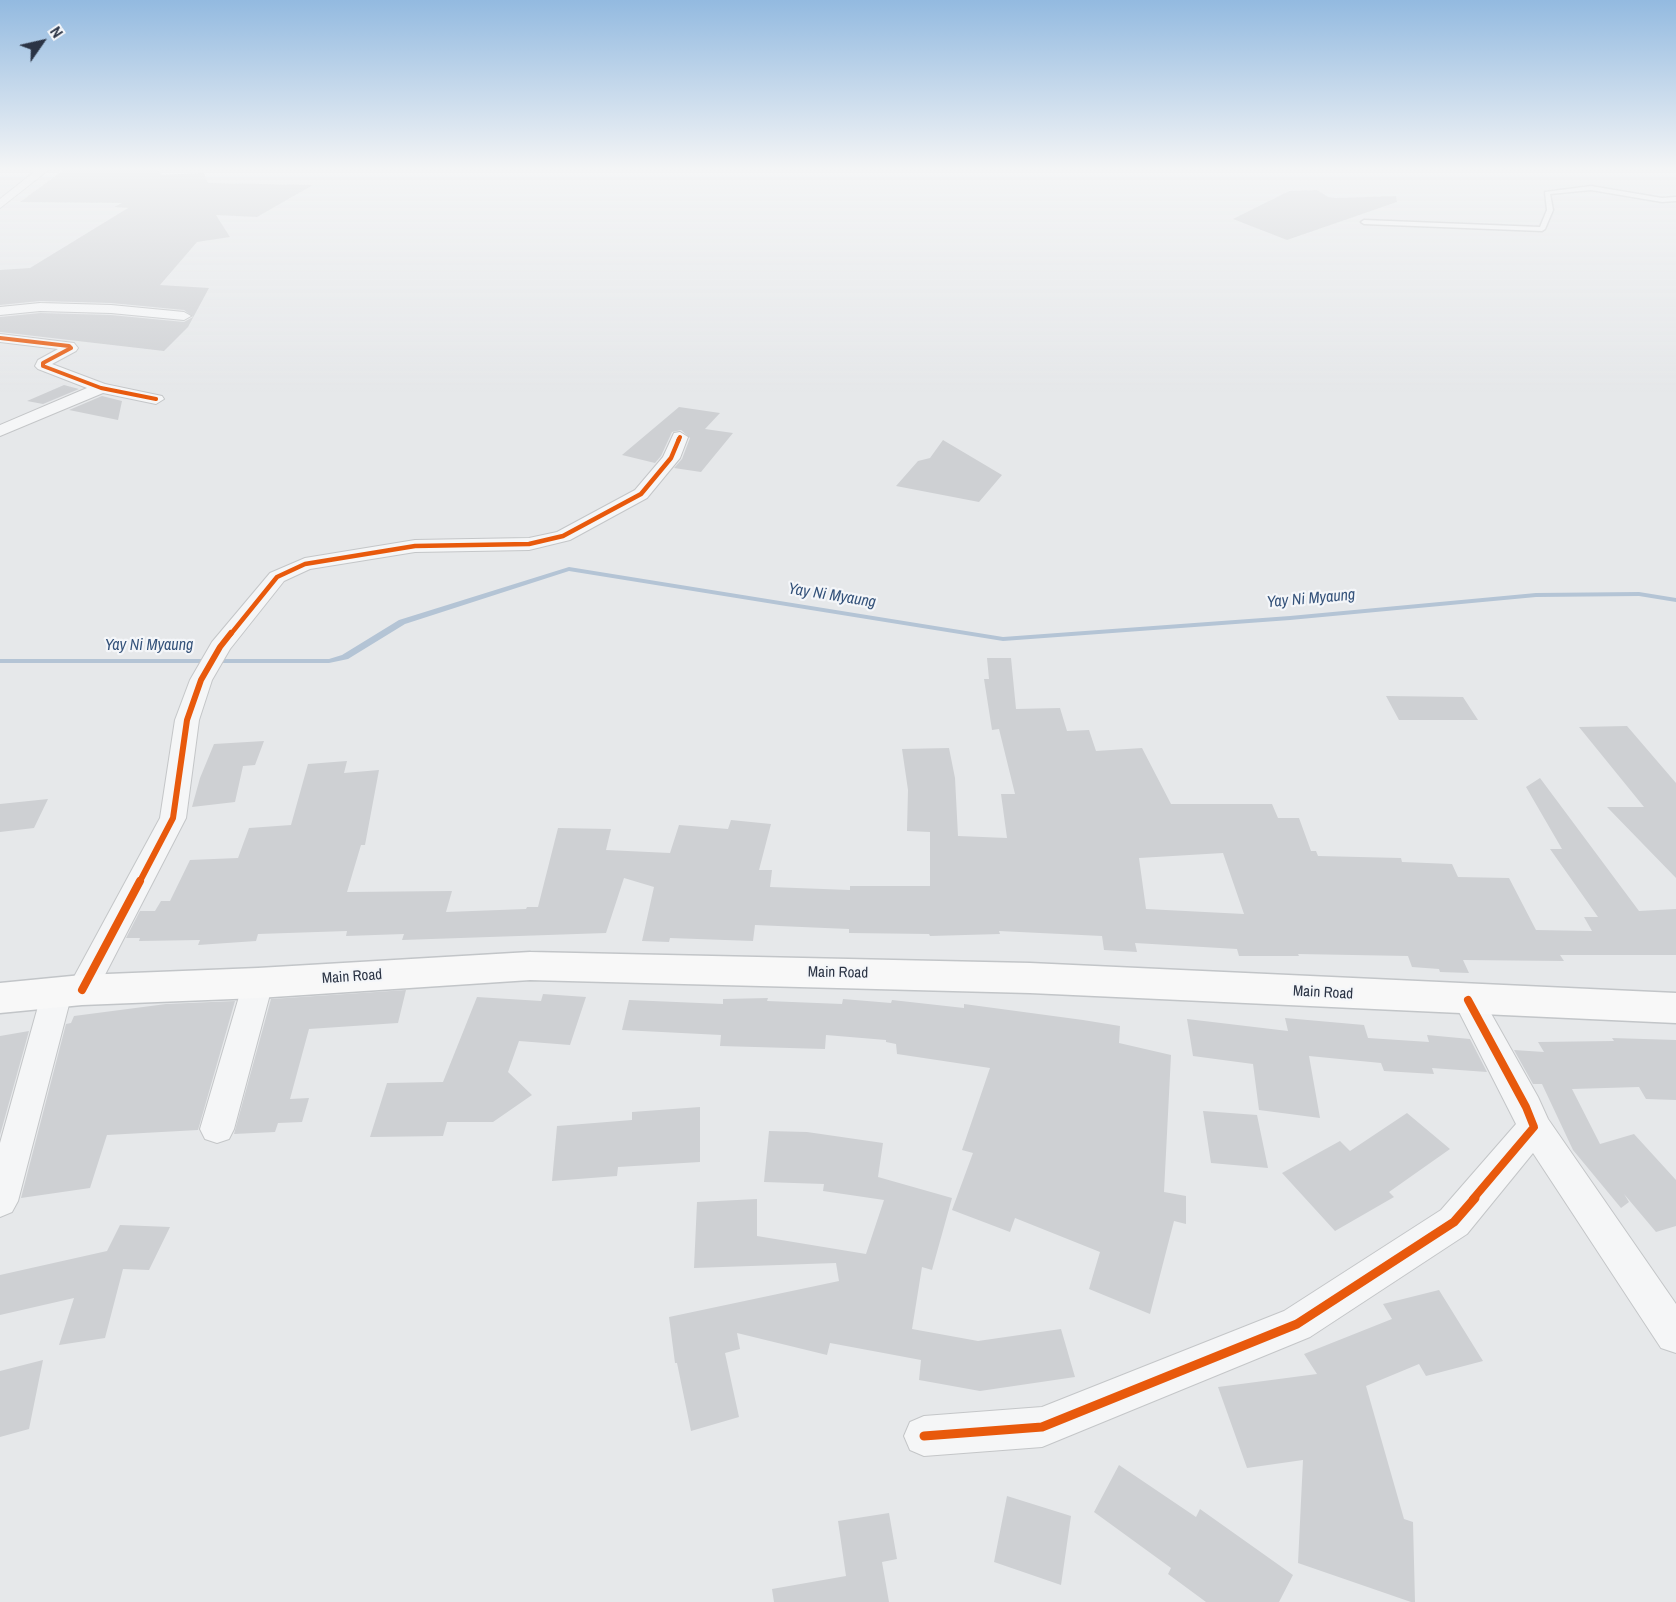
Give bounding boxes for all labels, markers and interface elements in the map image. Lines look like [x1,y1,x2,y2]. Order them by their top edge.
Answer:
north arrow [12,12,72,72]
text: N [45,22,69,42]
water label: Yay Ni Myaung [787,580,877,612]
water label: Yay Ni Myaung [1266,586,1356,612]
water label: Yay Ni Myaung [105,636,193,656]
street label: Main Road [808,963,868,983]
street label: Main Road [321,966,383,988]
street label: Main Road [1292,982,1354,1004]

